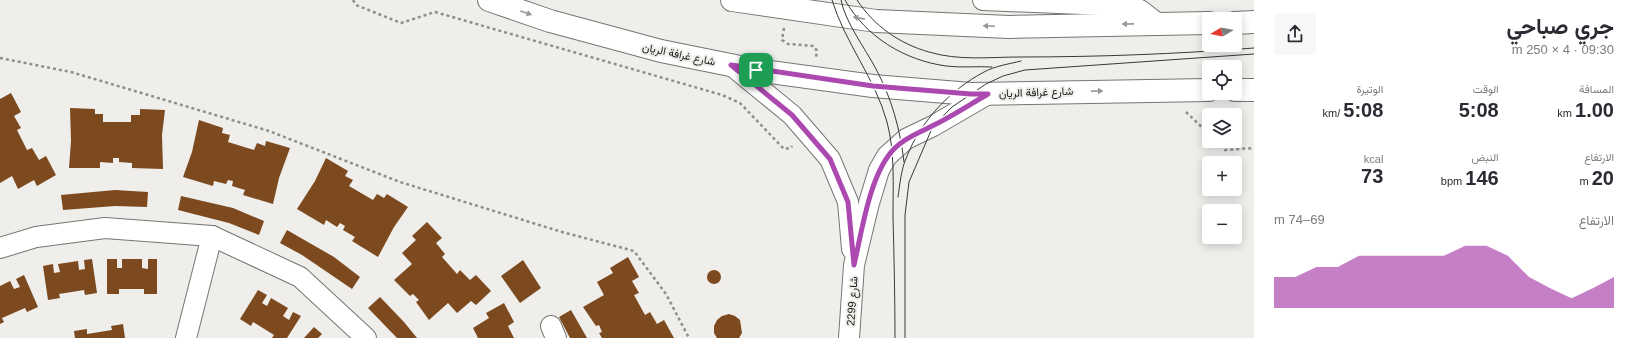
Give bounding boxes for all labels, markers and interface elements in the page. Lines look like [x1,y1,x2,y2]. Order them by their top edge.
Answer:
one-way arrow [521,10,533,16]
north arrow [1202,12,1242,52]
map controls [1202,12,1242,244]
button: share [1274,13,1316,55]
text: جري صباحي [1507,14,1614,39]
one-way arrow [853,15,866,21]
one-way arrow [1121,21,1134,27]
one-way arrow [982,23,995,29]
street label: شارع غرافة الريان [641,40,717,70]
text: 09:30 · 4 × 250 m [1512,42,1614,57]
pin [739,53,773,87]
icon: arrive [745,59,767,81]
button: locate [1202,60,1242,100]
text: الوتيرة [1356,83,1383,95]
text: الوقت [1473,83,1499,95]
text: المسافة [1579,83,1614,95]
street label: شارع غرافة الريان [999,85,1074,101]
one-way arrow [1091,88,1104,94]
text: 5:08 [1343,99,1383,121]
text: 5:08 [1459,99,1499,121]
text: 1.00 [1575,99,1614,121]
text: /km [1323,107,1343,119]
text: km [1557,107,1575,119]
button: layers [1202,108,1242,148]
text: النبض [1471,151,1499,163]
text: الارتفاع [1584,151,1614,163]
text: kcal [1364,153,1383,165]
button: + [1202,156,1242,196]
text: 73 [1361,165,1383,187]
text: 146 [1465,167,1499,189]
text: 20 [1592,167,1614,189]
text: bpm [1441,175,1465,187]
text: m [1580,175,1592,187]
button: − [1202,204,1242,244]
text: 69–74 m [1274,212,1325,227]
text: الارتفاع [1579,213,1614,228]
street label: شارع 2299 [844,275,862,326]

